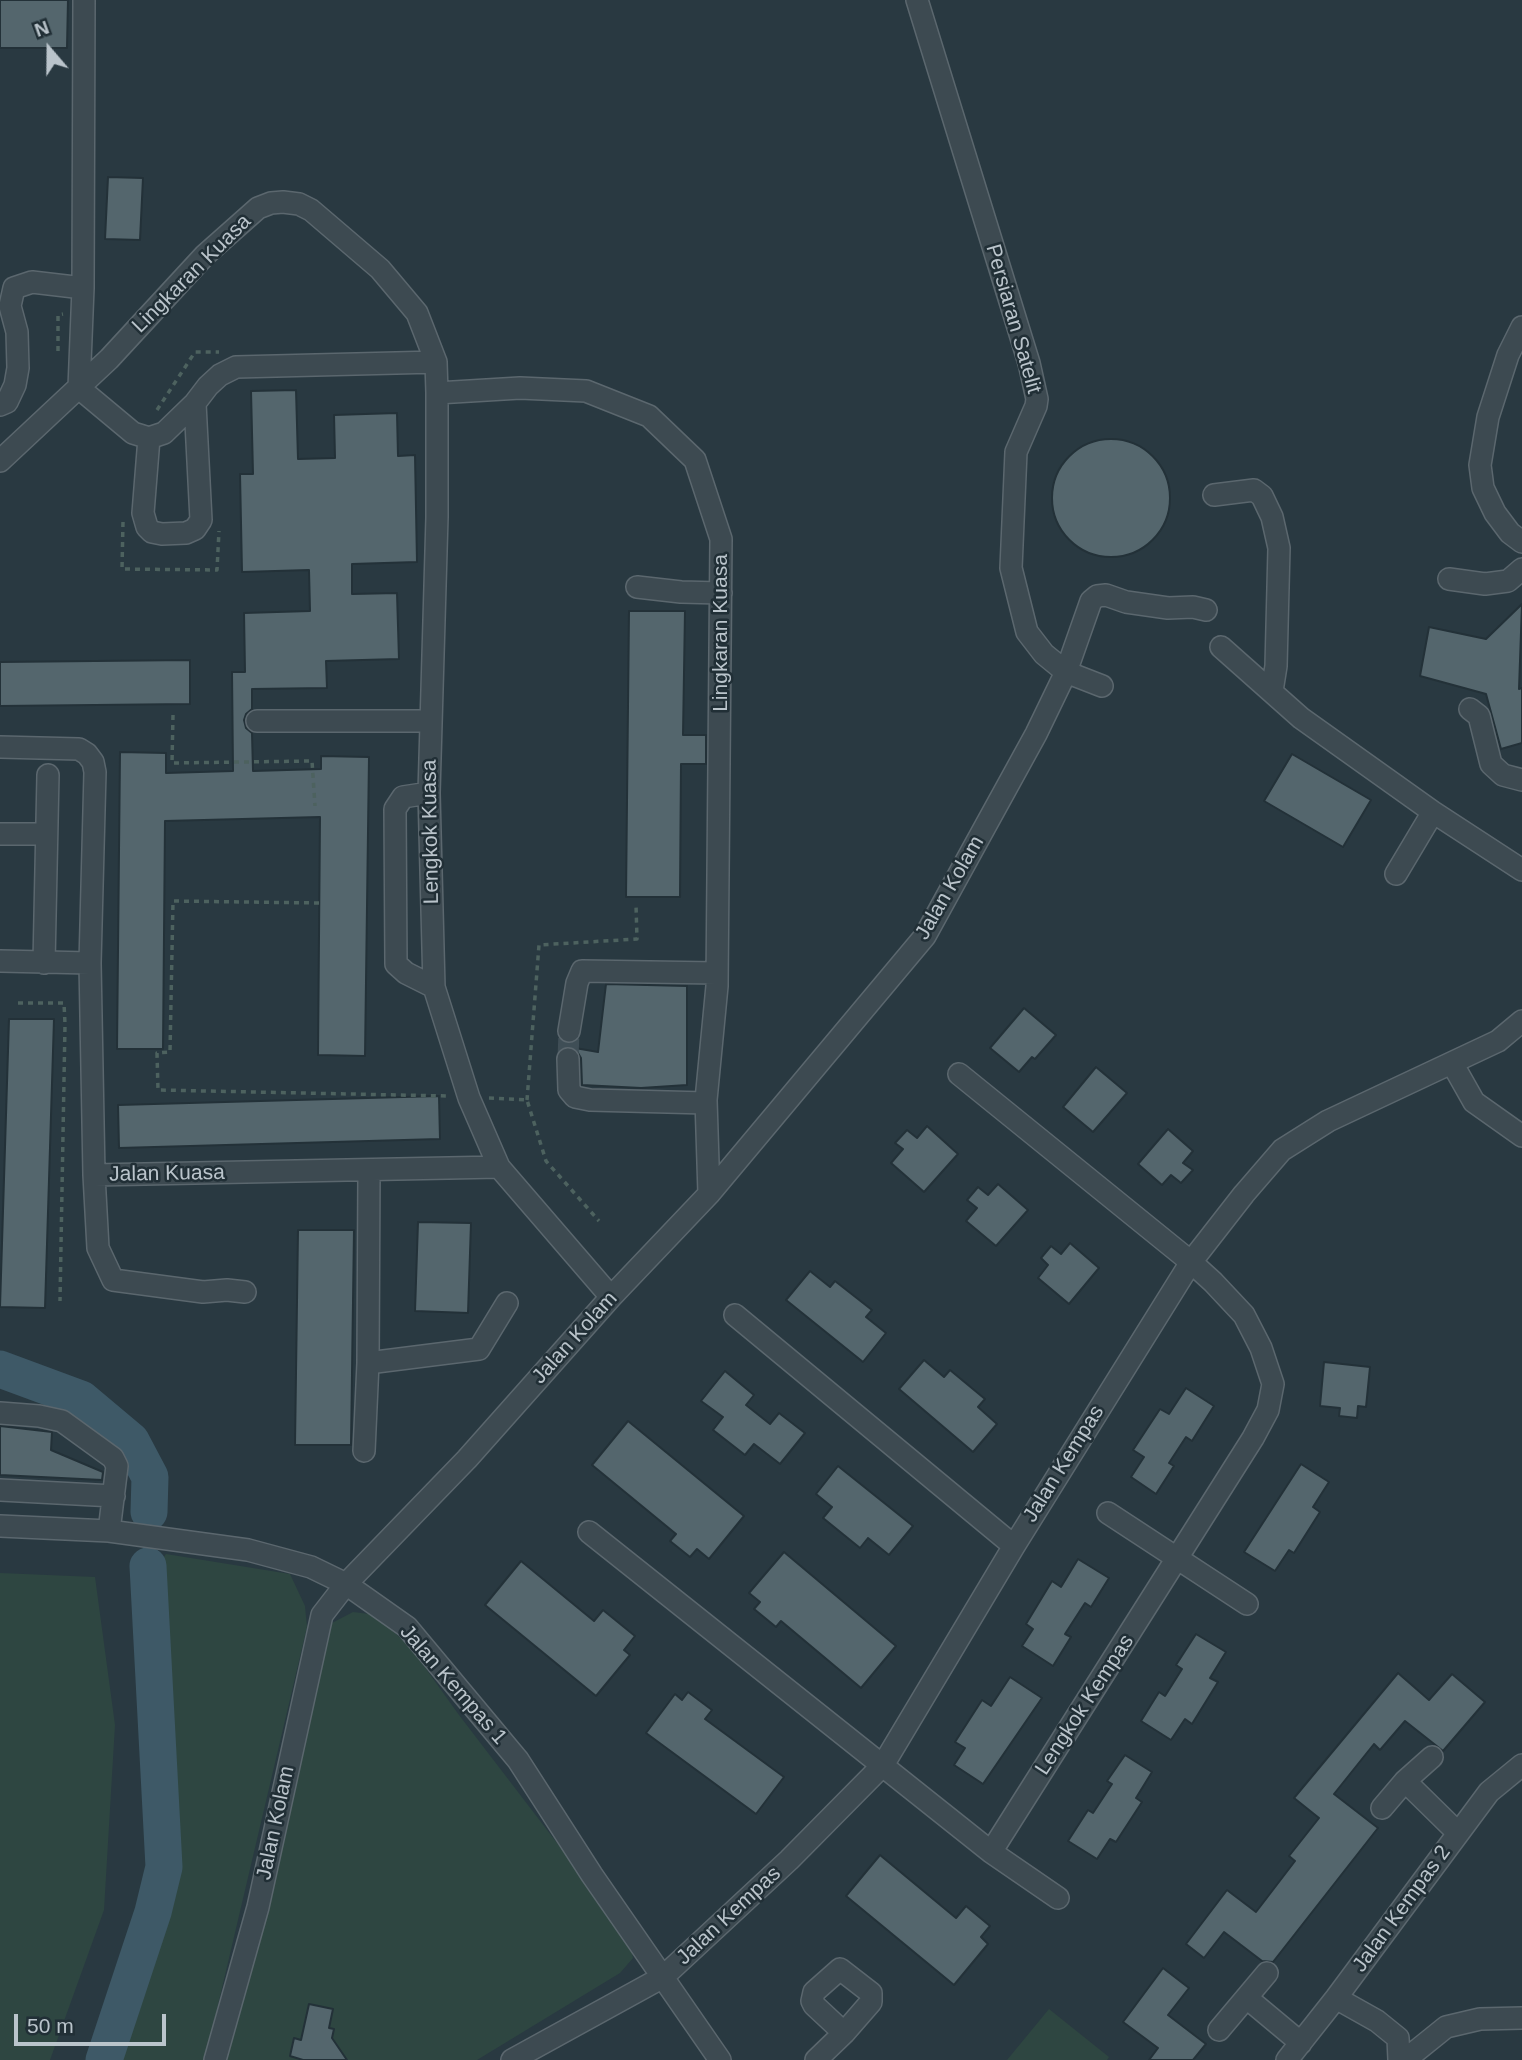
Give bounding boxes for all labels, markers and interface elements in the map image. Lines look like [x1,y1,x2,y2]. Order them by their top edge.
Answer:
north arrow [14,14,84,84]
text: N [32,17,52,41]
street label: Lingkaran Kuasa [127,209,257,339]
street label: Persiaran Satelit [980,241,1046,397]
street label: Lingkaran Kuasa [708,554,734,712]
street label: Lengkok Kuasa [417,759,445,905]
street label: Jalan Kolam [910,832,990,944]
street label: Jalan Kuasa [109,1160,225,1188]
street label: Jalan Kolam [527,1287,623,1389]
street label: Jalan Kempas [1018,1401,1110,1527]
street label: Jalan Kempas 1 [394,1620,512,1750]
street label: Lengkok Kempas [1030,1630,1140,1780]
street label: Jalan Kolam [252,1764,300,1882]
street label: Jalan Kempas 2 [1348,1841,1456,1977]
street label: Jalan Kempas [672,1861,786,1971]
scale bar [18,2000,170,2044]
text: 50 m [27,2014,74,2037]

